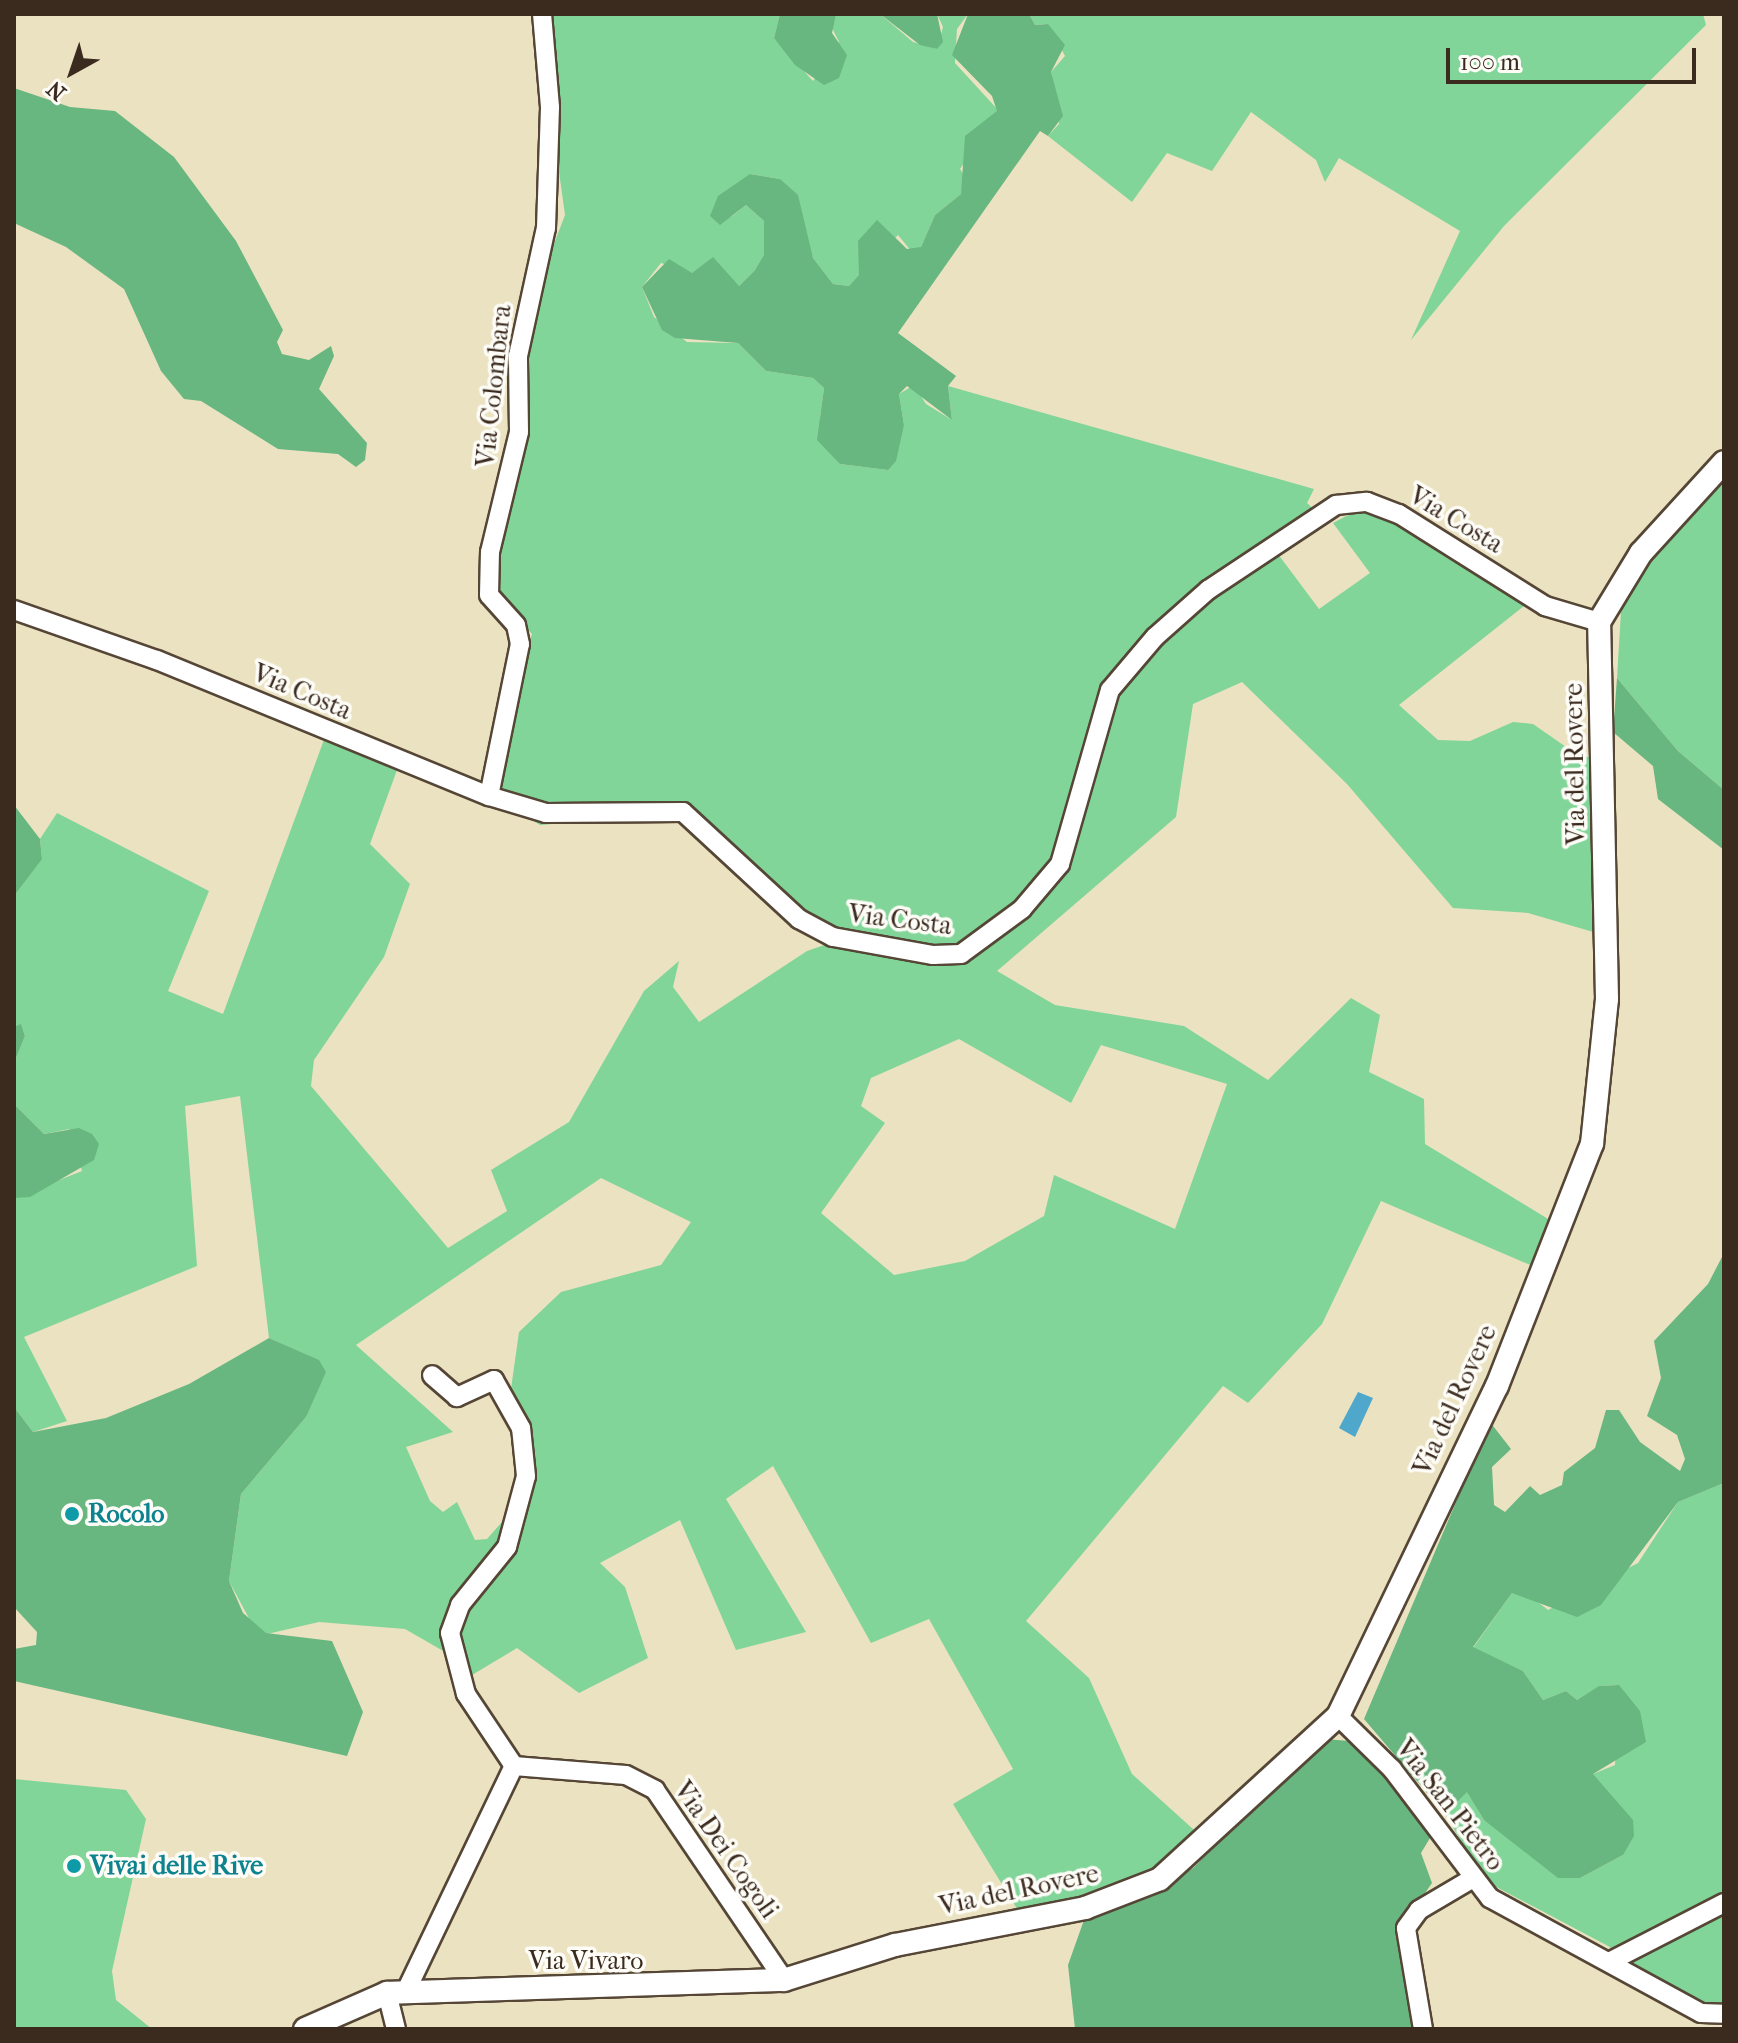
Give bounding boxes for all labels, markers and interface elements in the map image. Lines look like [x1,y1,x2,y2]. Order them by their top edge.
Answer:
north arrow [32,32,112,112]
scale bar [1450,32,1700,82]
text: 100 m [1460,48,1520,76]
text: N [42,75,71,106]
street label: Via Colombara [470,303,518,469]
street label: Via Costa [1404,480,1508,560]
street label: Via Costa [248,657,356,727]
street label: Via del Rovere [1558,683,1592,845]
street label: Via Costa [847,898,953,942]
street label: Via del Rovere [1407,1320,1503,1480]
place label: Rocolo [88,1498,164,1530]
marker: Rocolo [63,1505,81,1523]
street label: Via San Pietro [1389,1733,1511,1877]
street label: Via Dei Cogoli [667,1775,785,1925]
place label: Vivai delle Rive [90,1850,263,1882]
marker: Vivai delle Rive [65,1857,83,1875]
street label: Via del Rovere [936,1858,1102,1922]
street label: Via Vivaro [528,1945,644,1977]

